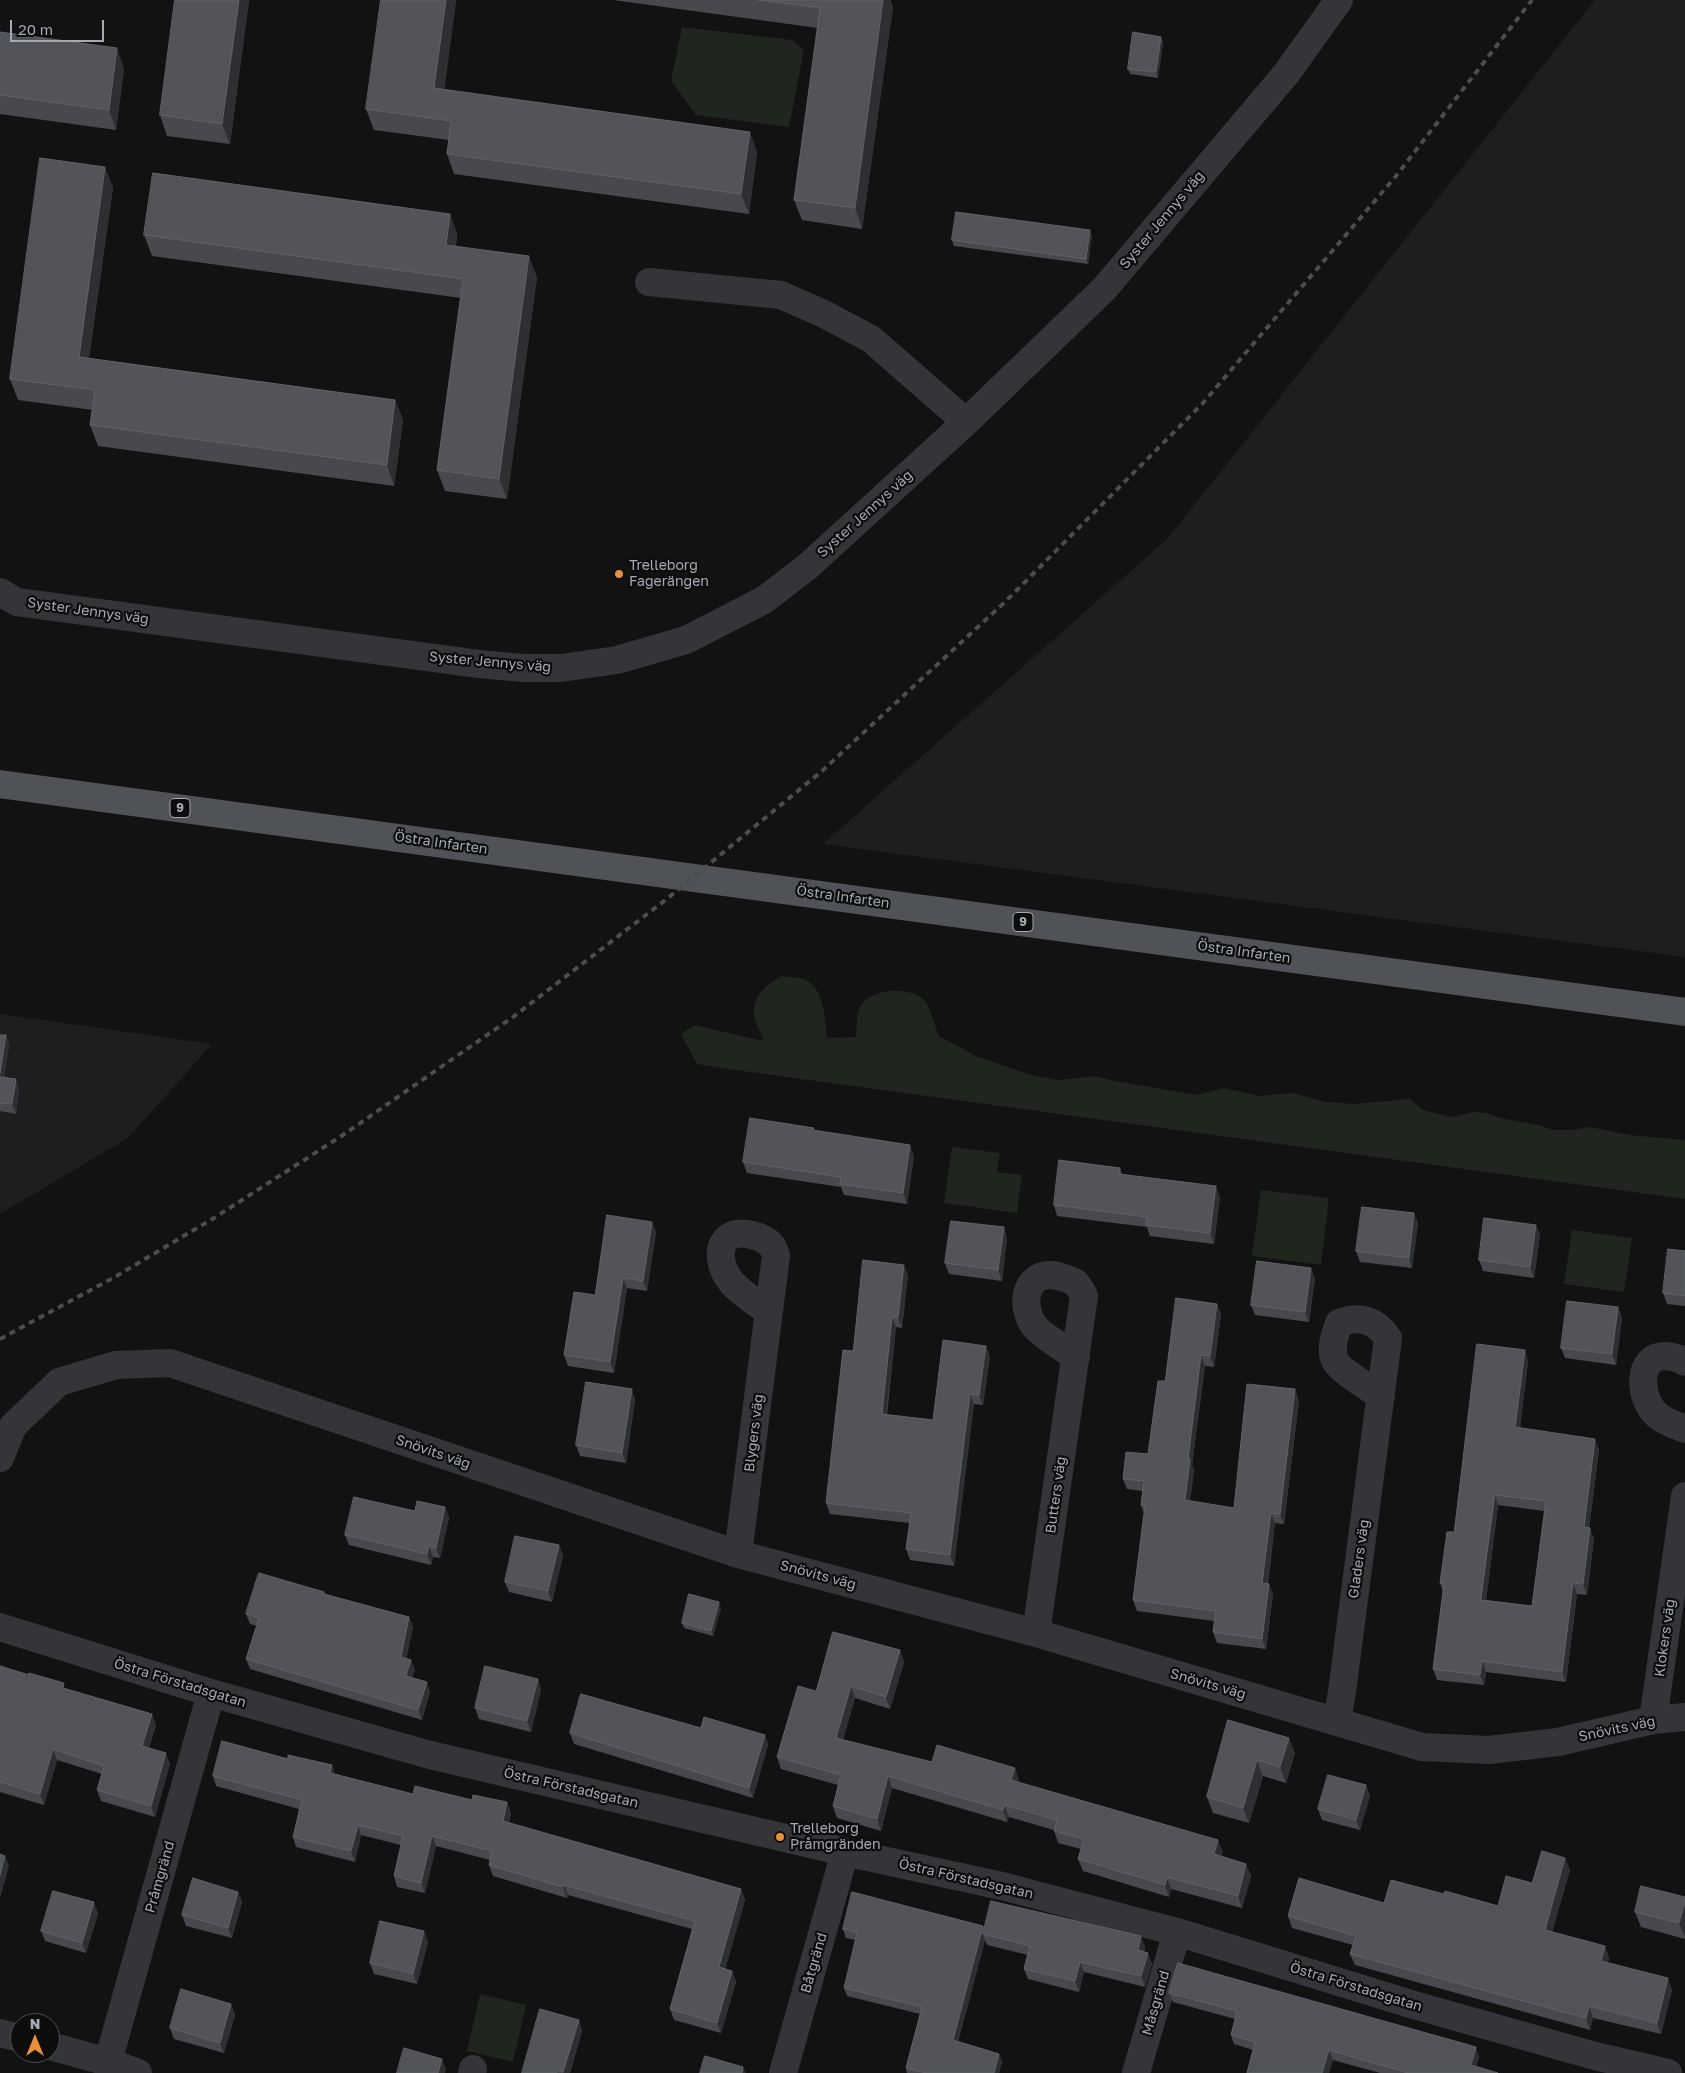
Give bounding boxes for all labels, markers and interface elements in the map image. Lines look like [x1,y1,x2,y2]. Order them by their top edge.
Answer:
scale bar [12,10,106,42]
text: 20 m [18,20,53,38]
street label: Syster Jennys väg [1116,168,1208,272]
street label: Syster Jennys väg [814,467,916,561]
place label: Trelleborg Fagerängen [629,558,709,590]
marker: Trelleborg Fagerängen [613,568,625,580]
street label: Syster Jennys väg [26,594,150,628]
street label: Syster Jennys väg [428,648,552,676]
road number: 9 [170,798,190,818]
street label: Östra Infarten [393,828,489,858]
street label: Östra Infarten [795,882,891,912]
road number: 9 [1013,912,1033,932]
street label: Östra Infarten [1196,937,1292,967]
street label: Blygers väg [741,1393,767,1473]
street label: Snövits väg [393,1431,473,1473]
street label: Butters väg [1042,1455,1070,1535]
street label: Gladers väg [1345,1518,1373,1600]
street label: Snövits väg [778,1557,858,1593]
street label: Klokers väg [1651,1598,1679,1678]
street label: Östra Förstadsgatan [112,1655,248,1711]
street label: Snövits väg [1168,1665,1248,1703]
street label: Snövits väg [1577,1713,1657,1745]
street label: Östra Förstadsgatan [502,1764,640,1812]
place label: Trelleborg Pråmgränden [790,1821,881,1854]
marker: Trelleborg Pråmgränden [774,1831,786,1843]
street label: Pråmgränd [142,1839,178,1915]
street label: Östra Förstadsgatan [897,1855,1035,1903]
street label: Båtgränd [797,1931,831,1995]
street label: Östra Förstadsgatan [1288,1959,1424,2015]
street label: Måsgränd [1139,1969,1173,2037]
north arrow [10,2013,60,2063]
text: N [30,2015,40,2032]

